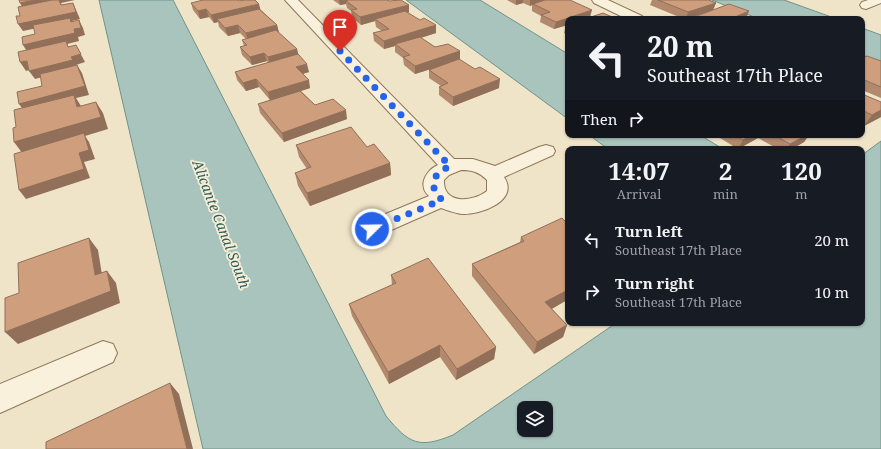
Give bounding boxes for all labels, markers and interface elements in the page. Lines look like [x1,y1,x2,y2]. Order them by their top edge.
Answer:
pin [323,10,357,51]
icon: arrive [329,16,351,38]
text: 20 m [647,27,714,65]
icon: left [581,32,633,84]
text: Southeast 17th Place [647,63,823,87]
icon: right [625,108,647,130]
text: Then [581,109,617,129]
text: 14:07 [608,154,670,187]
text: 2 [719,154,732,187]
text: 120 [781,154,822,187]
water label: Alicante Canal South [188,156,255,291]
text: Arrival [617,185,661,203]
text: min [713,185,738,203]
text: m [795,185,808,203]
position arrow [351,208,393,250]
text: Turn left [615,221,683,241]
icon: left [581,229,603,251]
text: 20 m [814,230,849,250]
text: Southeast 17th Place [615,241,742,259]
text: Turn right [615,273,694,293]
icon: right [581,281,603,303]
text: 10 m [814,282,849,302]
text: Southeast 17th Place [615,293,742,311]
map controls [517,401,553,437]
button: layers [517,401,553,437]

